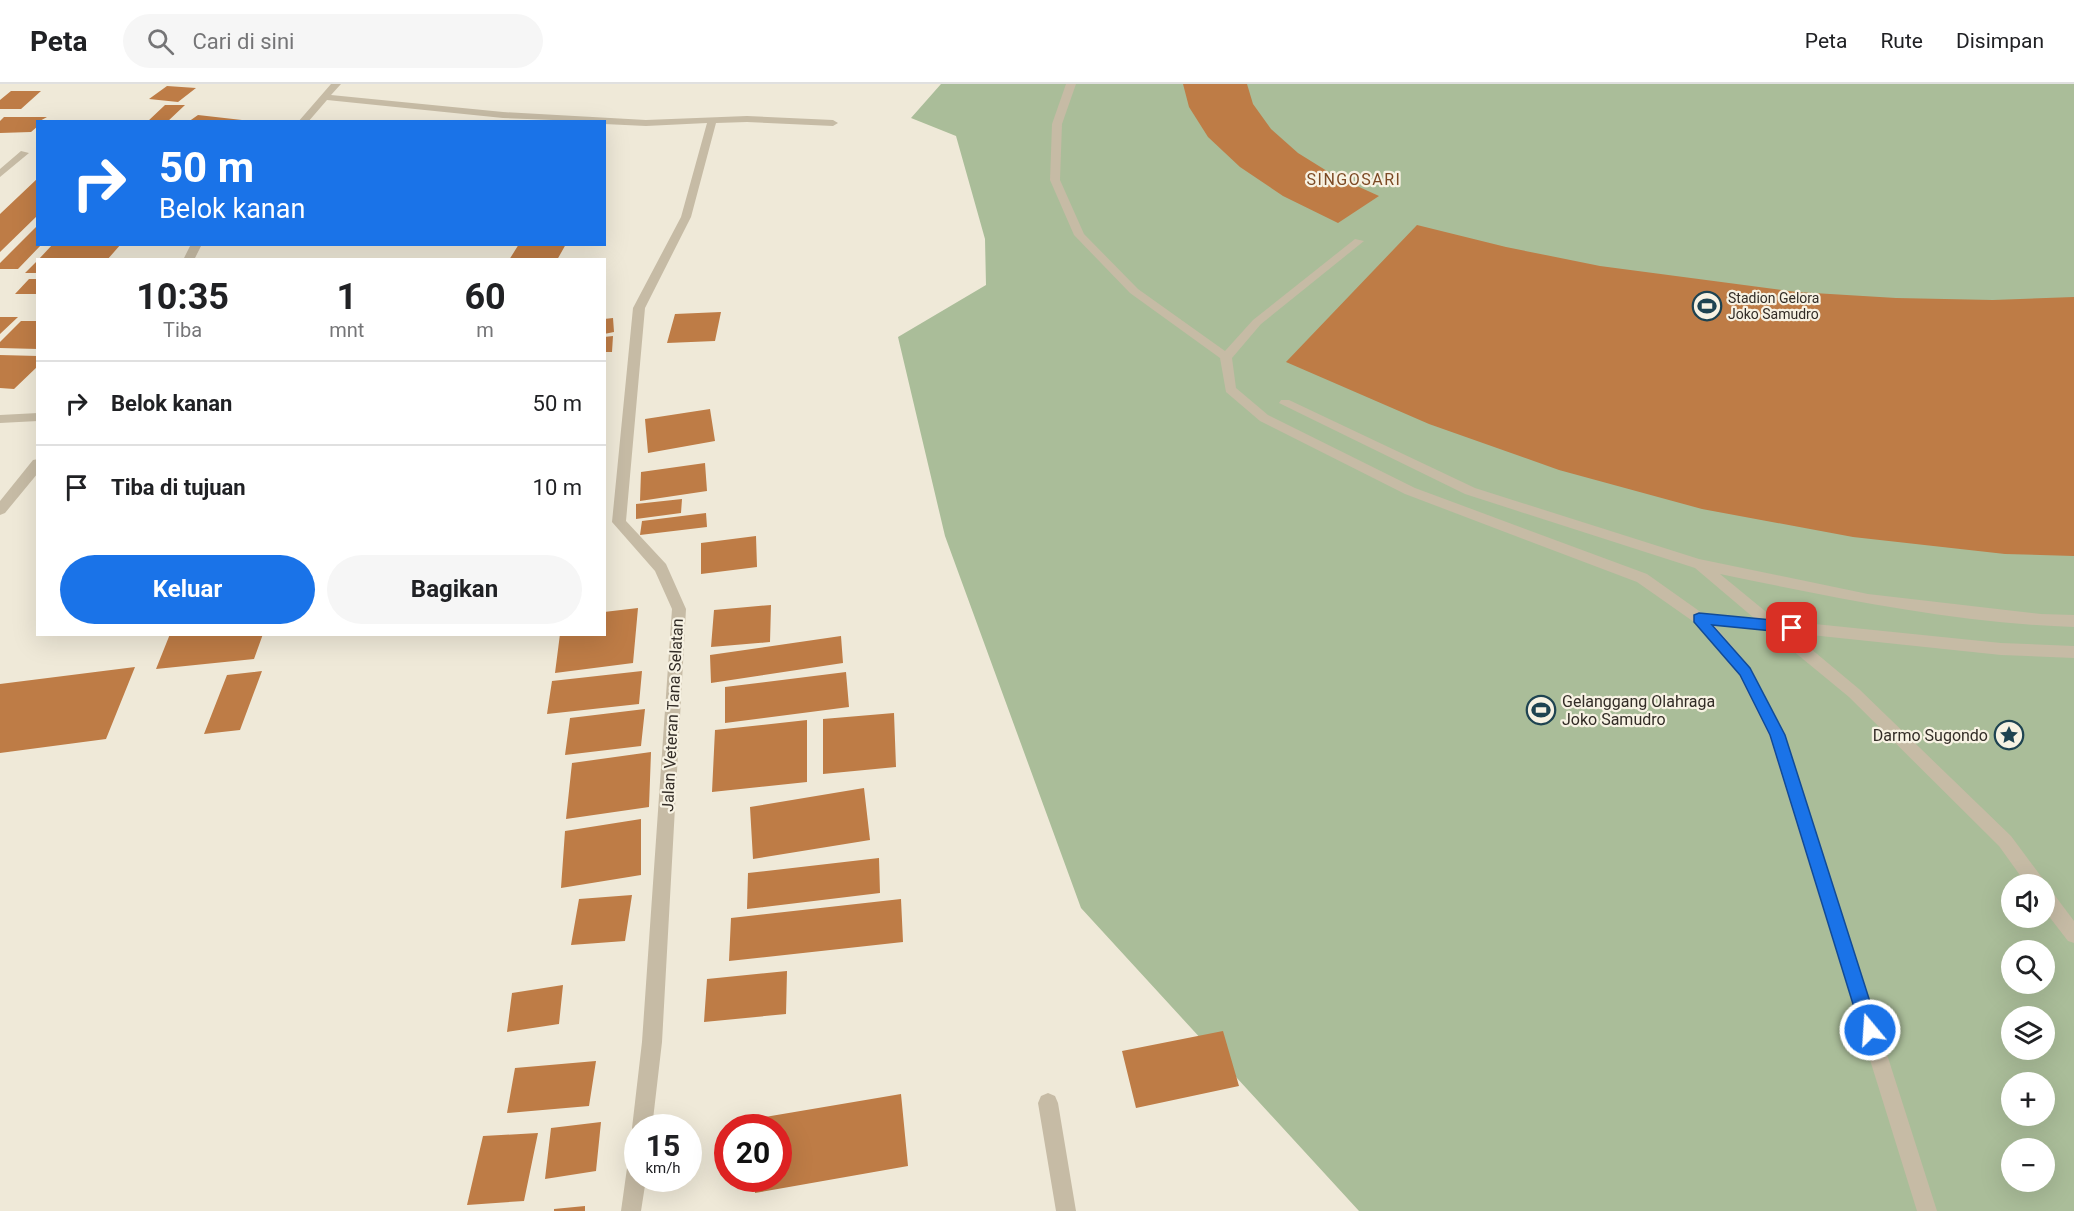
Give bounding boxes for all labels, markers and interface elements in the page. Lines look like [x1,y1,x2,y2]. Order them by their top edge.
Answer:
search box [123,14,543,68]
text: Peta [30,25,87,58]
icon: search [144,25,177,58]
text: Cari di sini [192,29,294,54]
text: Peta [1805,29,1847,53]
text: Rute [1880,29,1923,53]
text: Disimpan [1956,29,2044,53]
text: 50 m [159,143,254,192]
icon: right [60,144,138,222]
district label: SINGOSARI [1307,170,1401,189]
text: Belok kanan [159,193,305,225]
text: 10:35 [136,276,229,318]
text: 1 [336,276,357,318]
text: 60 [464,276,506,318]
sports icon: Stadion Gelora Joko Samudro [1691,290,1723,322]
place label: Stadion Gelora Joko Samudro [1728,290,1819,322]
text: Tiba [163,318,202,342]
text: mnt [329,318,364,342]
text: m [476,318,494,342]
icon: right [60,387,93,420]
text: Belok kanan [111,391,232,416]
text: 50 m [533,391,582,416]
icon: arrive [60,471,93,504]
text: Tiba di tujuan [111,475,246,500]
text: 10 m [533,475,582,500]
button: Keluar [60,555,315,624]
button: Bagikan [327,555,582,624]
pin [1766,602,1817,653]
icon: arrive [1775,611,1808,644]
street label: Jalan Veteran Tana Selatan [658,618,687,812]
place label: Gelanggang Olahraga Joko Samudro [1562,692,1715,729]
sports icon: Gelanggang Olahraga Joko Samudro [1525,694,1557,726]
place icon: Darmo Sugondo [1993,719,2025,751]
place label: Darmo Sugondo [1873,726,1988,745]
map controls [2001,874,2055,1192]
button: sound [2001,874,2055,928]
button: search [2001,940,2055,994]
position arrow [1838,998,1902,1062]
button: layers [2001,1006,2055,1060]
button: + [2001,1072,2055,1126]
speed limit sign: 20 [714,1114,792,1192]
text: 15 [646,1128,680,1163]
button: − [2001,1138,2055,1192]
text: km/h [645,1159,681,1177]

